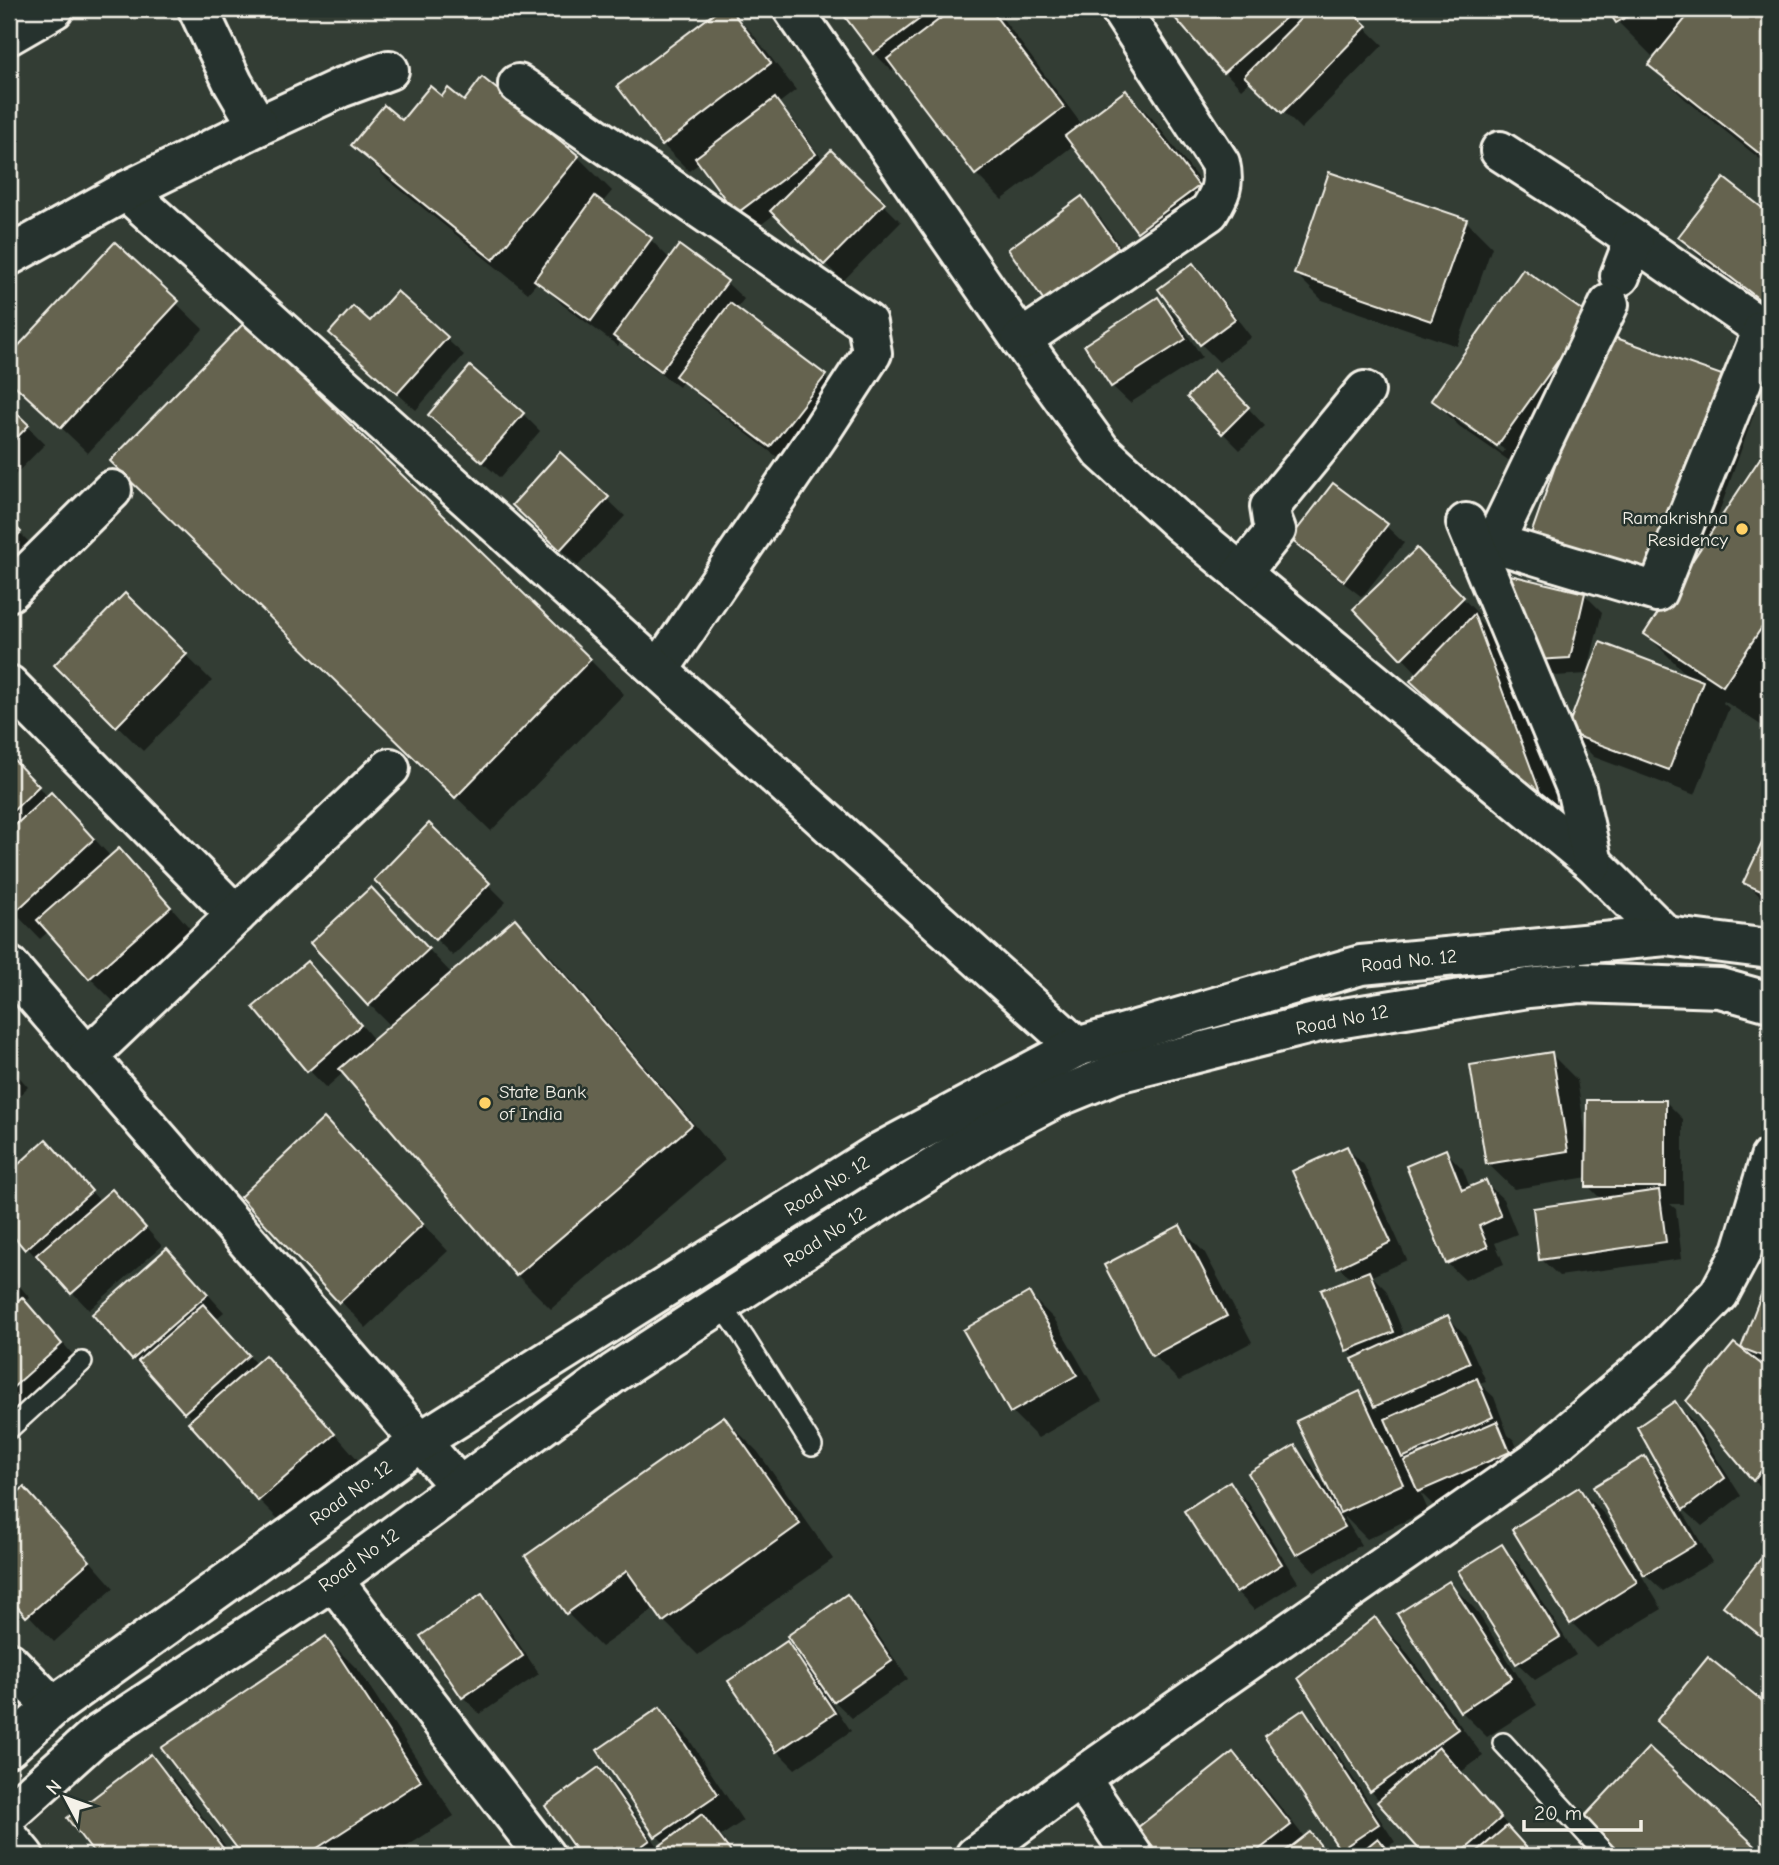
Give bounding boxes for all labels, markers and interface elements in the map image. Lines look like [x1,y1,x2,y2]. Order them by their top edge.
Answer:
place label: Ramakrishna Residency [1622,507,1728,551]
marker: Ramakrishna Residency [1734,521,1750,537]
street label: Road No. 12 [1360,945,1458,977]
street label: Road No 12 [1294,1000,1390,1040]
place label: State Bank of India [499,1081,587,1125]
marker: State Bank of India [477,1095,493,1111]
street label: Road No. 12 [780,1151,874,1221]
street label: Road No 12 [780,1202,870,1272]
street label: Road No. 12 [306,1456,396,1530]
street label: Road No 12 [315,1524,403,1596]
north arrow [32,1764,102,1834]
text: N [42,1776,66,1799]
scale bar [1524,1788,1641,1832]
text: 20 m [1534,1801,1582,1825]

